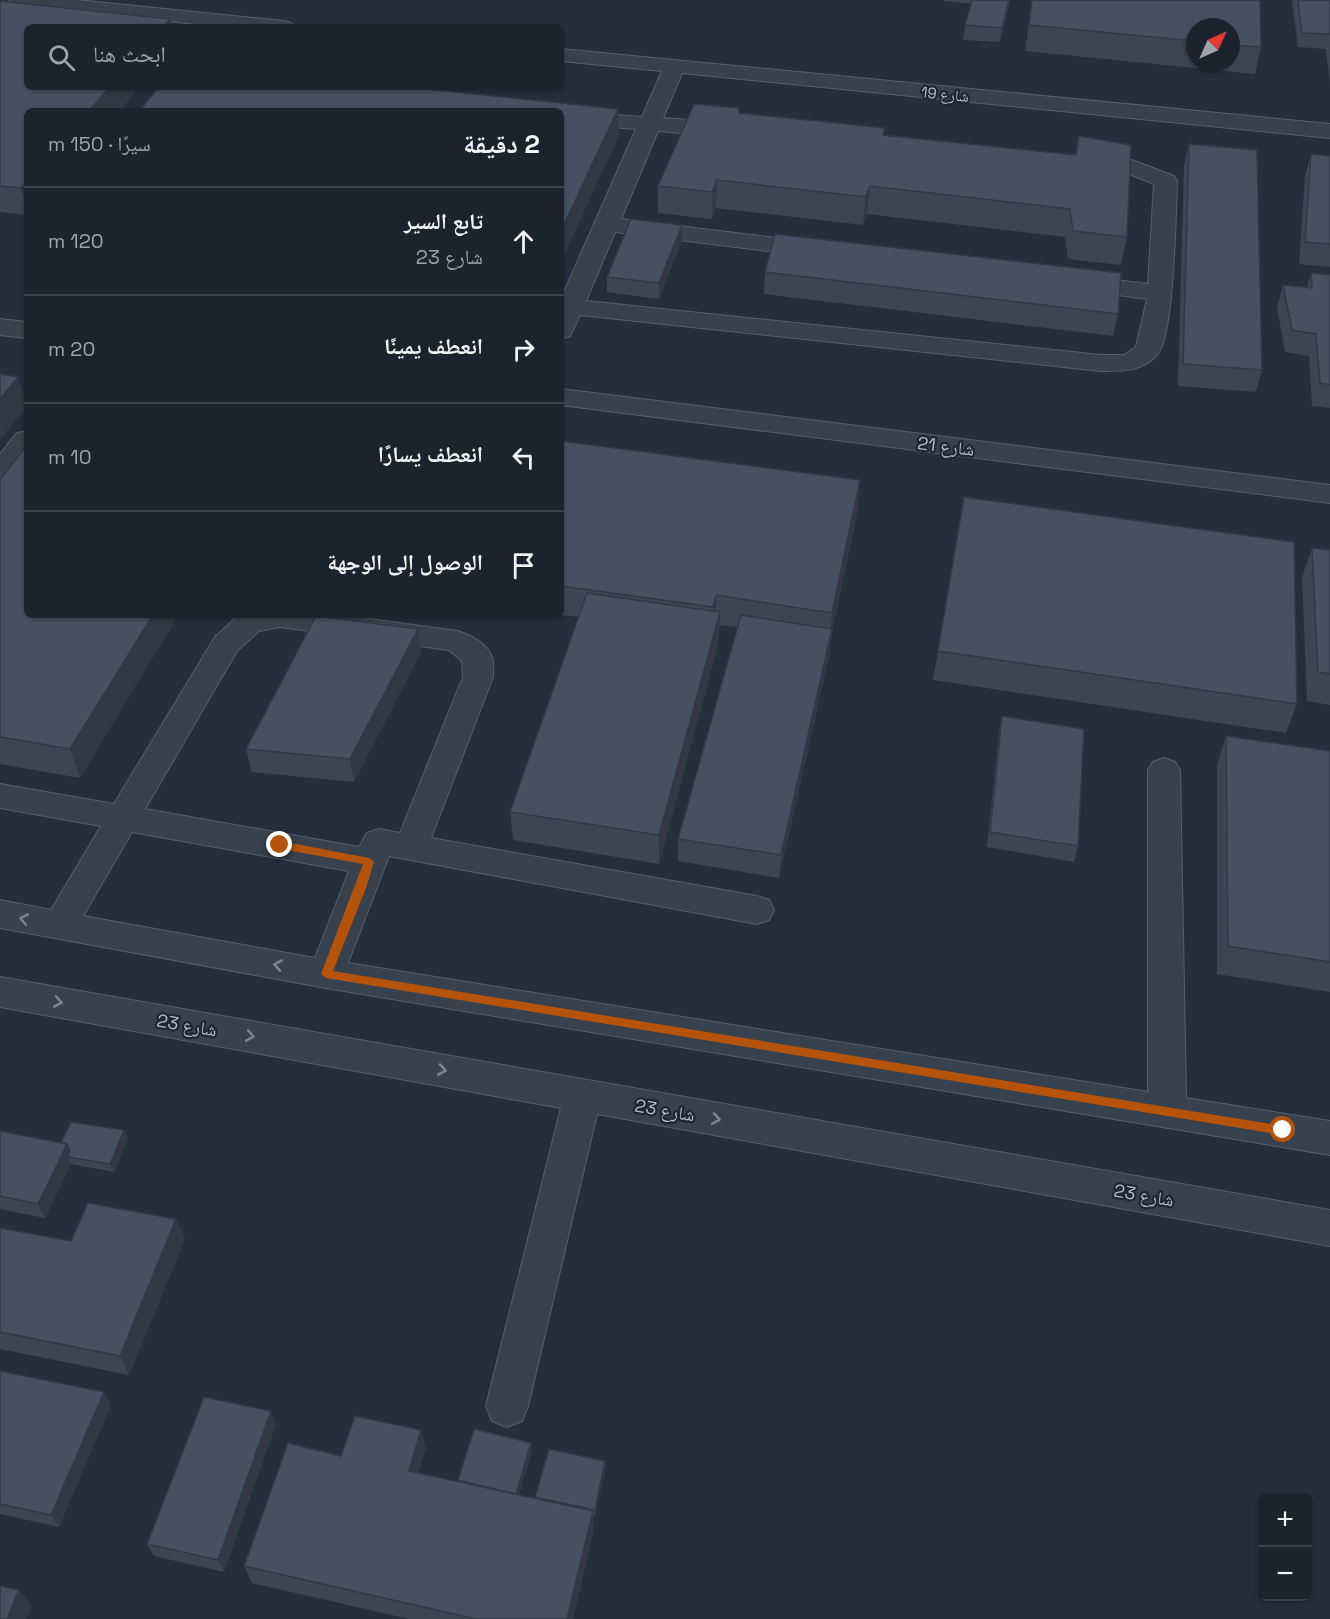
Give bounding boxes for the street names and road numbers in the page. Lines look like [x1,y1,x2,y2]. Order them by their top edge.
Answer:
street label: شارع 19 [920,82,970,107]
street label: شارع 21 [916,431,976,461]
street label: شارع 23 [155,1008,219,1042]
street label: شارع 23 [633,1093,697,1127]
street label: شارع 23 [1112,1178,1176,1212]

